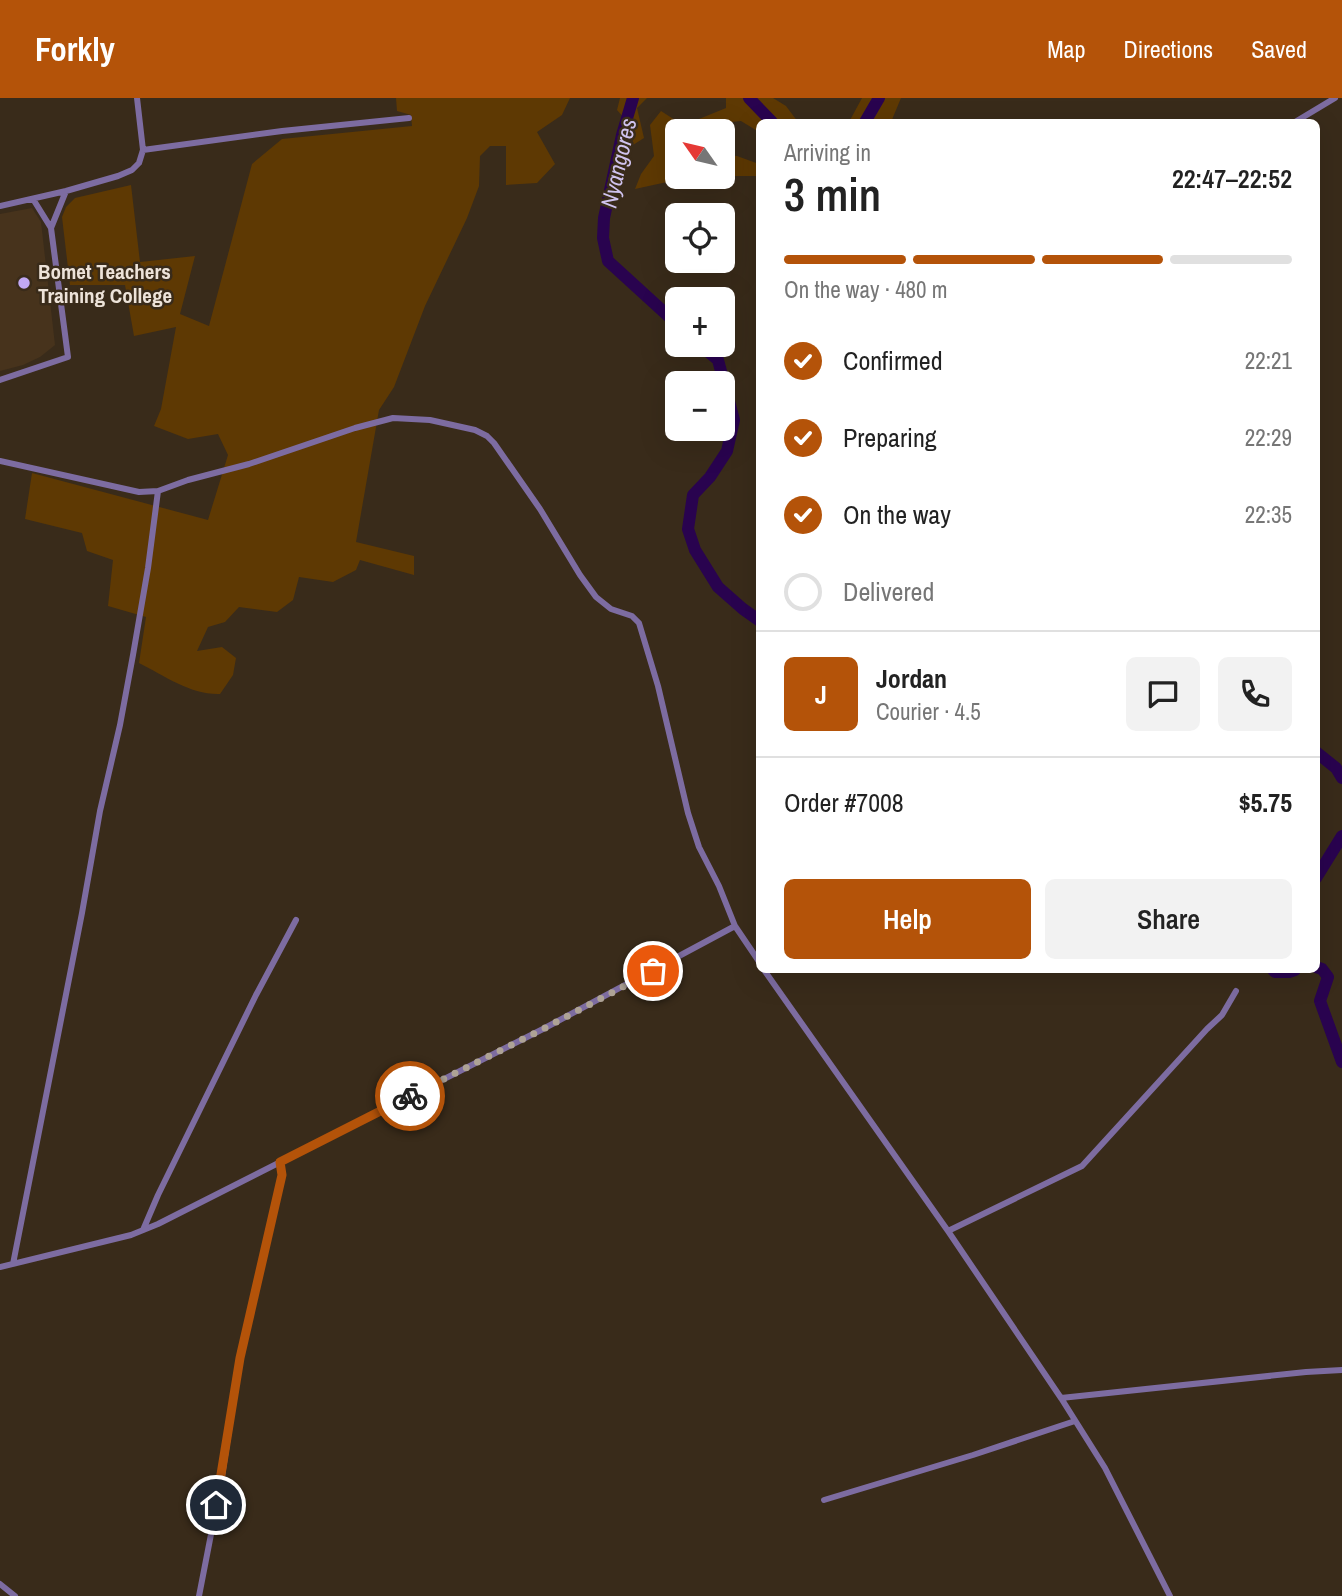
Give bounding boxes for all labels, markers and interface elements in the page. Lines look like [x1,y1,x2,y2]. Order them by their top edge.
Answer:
text: Forkly [35,27,115,71]
text: Map [1047,33,1085,65]
text: Directions [1123,33,1213,65]
text: Saved [1251,33,1307,65]
water label: Nyangores [593,115,643,211]
north arrow [665,119,735,189]
map controls [665,119,735,441]
text: Arriving in [784,137,871,168]
text: 22:47–22:52 [1172,161,1292,196]
text: 3 min [784,163,881,225]
button: locate [665,203,735,273]
place label: Bomet Teachers Training College [38,257,172,310]
text: On the way · 480 m [784,274,948,305]
marker: Bomet Teachers Training College [16,275,32,291]
button: + [665,287,735,357]
icon: check [784,342,822,380]
text: Confirmed [843,343,943,378]
text: 22:21 [1245,345,1292,376]
button: − [665,371,735,441]
icon: check [784,419,822,457]
text: Preparing [843,420,937,455]
text: 22:29 [1245,422,1292,453]
icon: check [784,496,822,534]
text: On the way [843,497,951,532]
text: 22:35 [1245,499,1292,530]
text: Delivered [843,574,934,609]
button: chat [1126,657,1200,731]
button: phone [1218,657,1292,731]
text: Jordan [876,661,947,696]
text: J [815,677,827,712]
text: Courier · 4.5 [876,696,981,727]
text: Order #7008 [784,785,904,820]
text: $5.75 [1239,785,1292,820]
button: Help [784,879,1031,959]
button: Share [1045,879,1292,959]
pin [623,941,683,1001]
icon: bag [634,952,672,990]
courier [375,1061,445,1131]
icon: bike [391,1077,429,1115]
pin [186,1475,246,1535]
icon: home [197,1486,235,1524]

